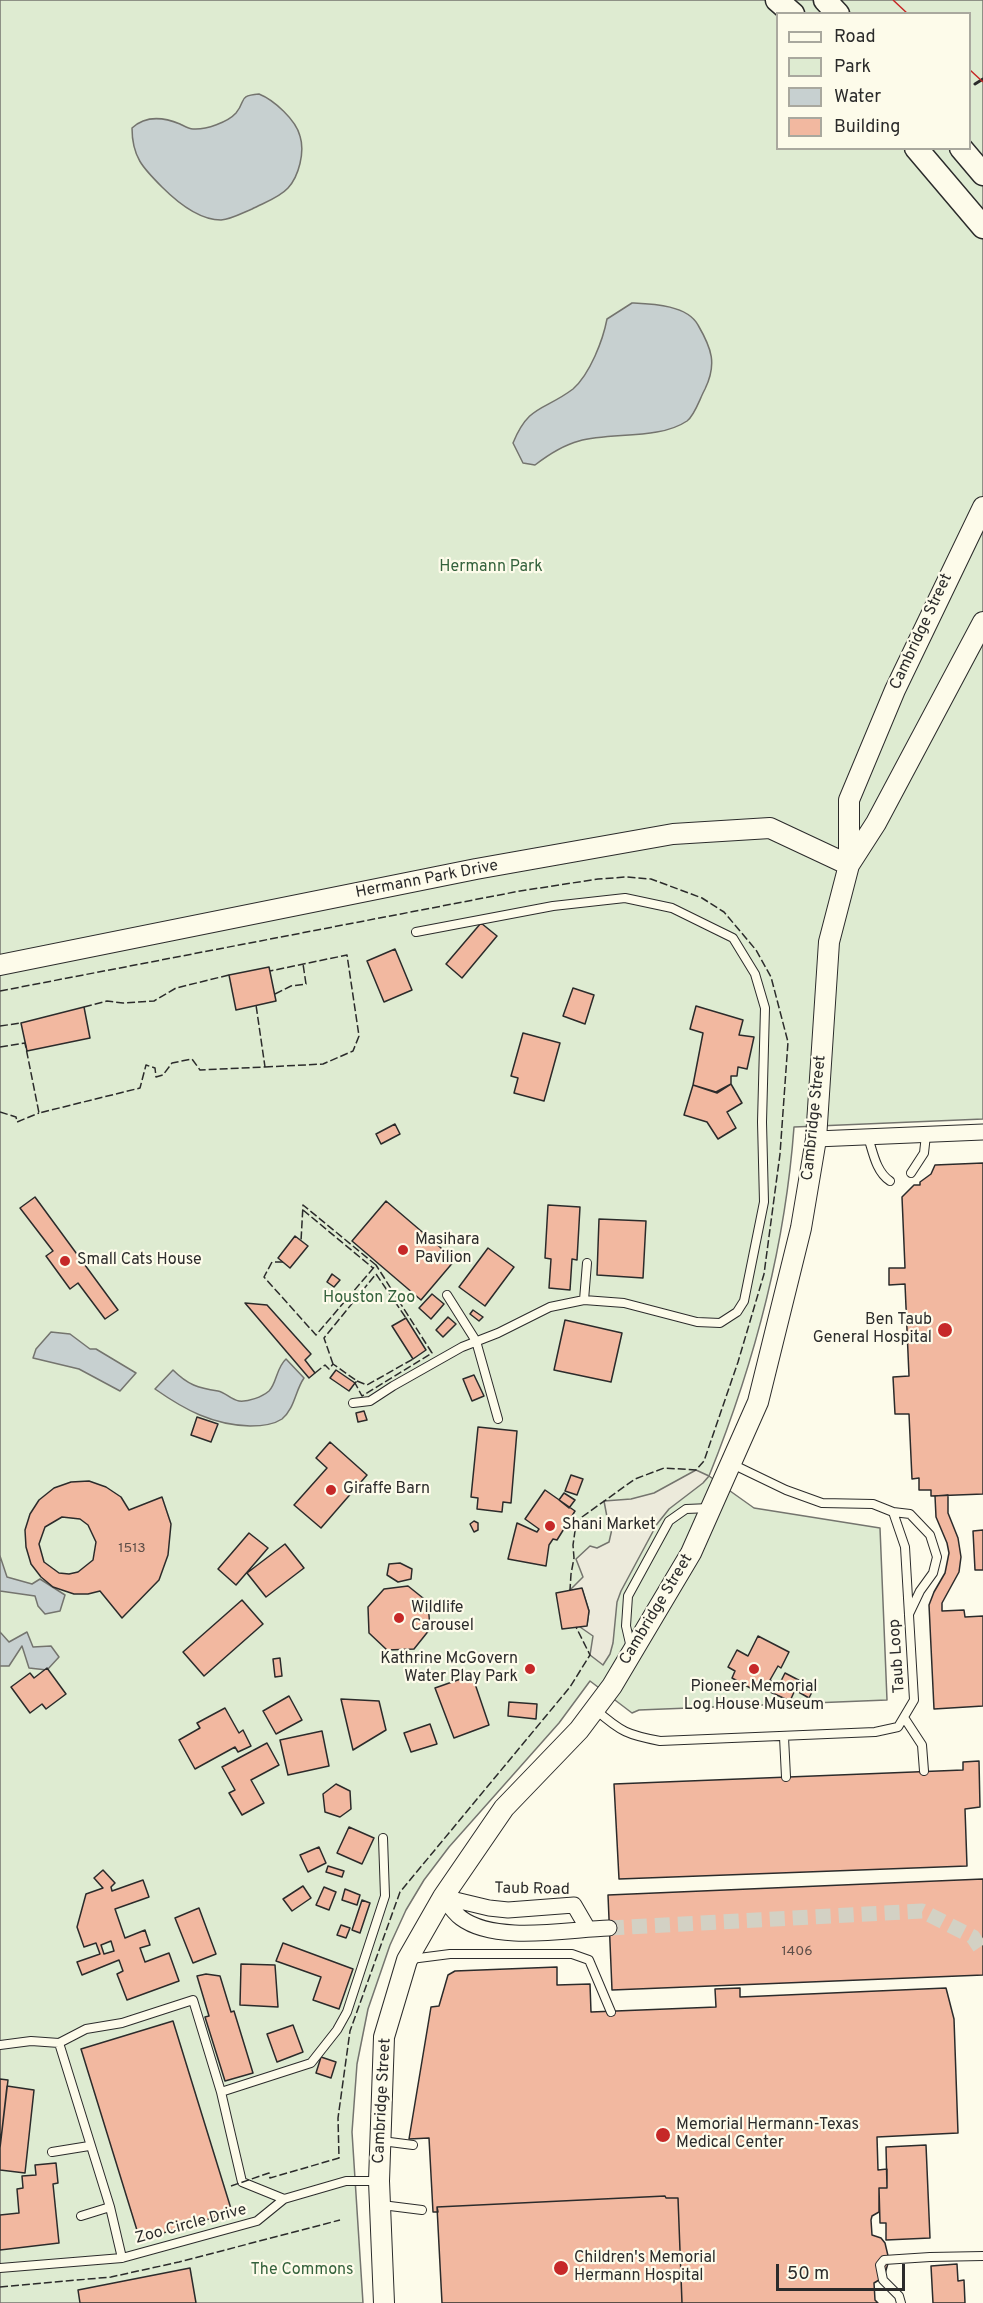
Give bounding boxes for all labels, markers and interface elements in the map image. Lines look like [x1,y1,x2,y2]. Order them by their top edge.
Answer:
legend [776,12,971,150]
text: Road [834,26,876,49]
text: Park [834,56,871,79]
text: Water [834,86,881,109]
text: Building [834,116,900,139]
park label: Hermann Park [439,558,543,578]
street label: Cambridge Street [887,571,957,693]
street label: Hermann Park Drive [354,857,500,903]
street label: Cambridge Street [799,1054,831,1182]
place label: Masihara Pavilion [415,1231,479,1269]
marker: Masihara Pavilion [396,1243,410,1257]
place label: Small Cats House [77,1251,202,1271]
marker: Small Cats House [58,1254,72,1268]
park label: Houston Zoo [323,1289,415,1309]
place label: Ben Taub General Hospital [813,1311,932,1349]
marker: Ben Taub General Hospital [936,1321,954,1339]
place label: Giraffe Barn [343,1480,430,1500]
marker: Giraffe Barn [324,1483,338,1497]
place label: Shani Market [562,1516,656,1536]
marker: Shani Market [543,1519,557,1533]
house number: 1513 [118,1541,146,1557]
street label: Cambridge Street [616,1551,698,1669]
place label: Wildlife Carousel [411,1599,474,1637]
marker: Wildlife Carousel [392,1611,406,1625]
street label: Taub Loop [886,1618,910,1694]
place label: Kathrine McGovern Water Play Park [380,1650,518,1688]
marker: Kathrine McGovern Water Play Park [523,1662,537,1676]
marker: Pioneer Memorial Log House Museum [747,1662,761,1676]
place label: Pioneer Memorial Log House Museum [684,1678,824,1716]
street label: Taub Road [494,1880,570,1900]
house number: 1406 [782,1944,812,1960]
street label: Cambridge Street [370,2038,396,2164]
place label: Memorial Hermann-Texas Medical Center [676,2116,859,2154]
marker: Memorial Hermann-Texas Medical Center [654,2126,672,2144]
street label: Zoo Circle Drive [133,2201,249,2249]
place label: Children's Memorial Hermann Hospital [574,2249,716,2287]
scale bar [779,2252,908,2290]
marker: Children's Memorial Hermann Hospital [552,2259,570,2277]
park label: The Commons [250,2261,354,2281]
text: 50 m [787,2263,829,2286]

